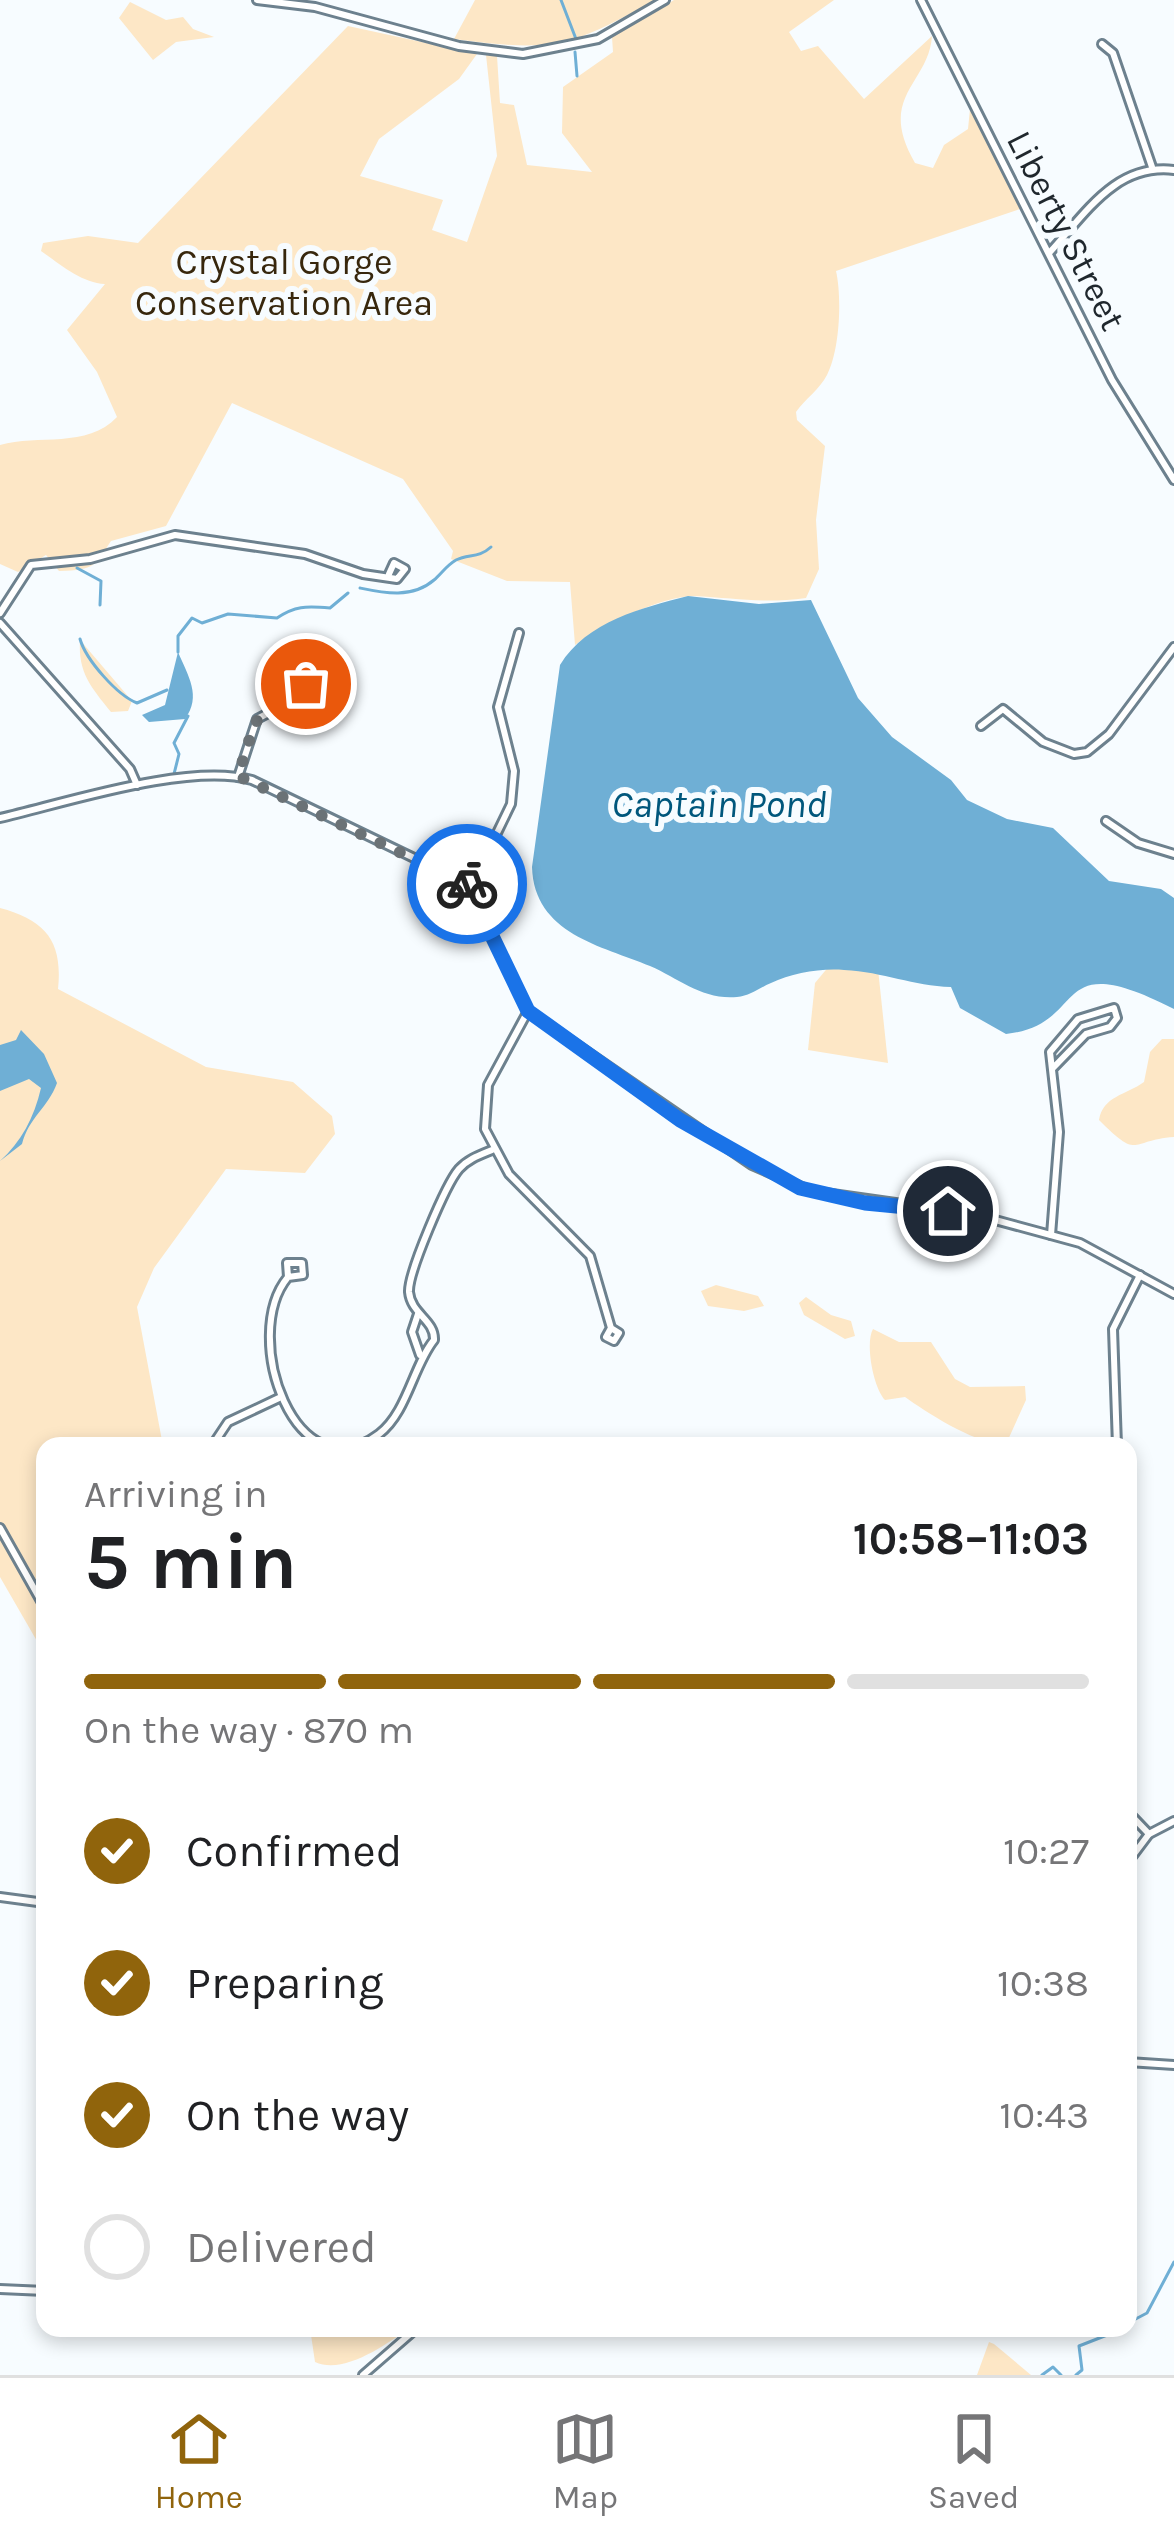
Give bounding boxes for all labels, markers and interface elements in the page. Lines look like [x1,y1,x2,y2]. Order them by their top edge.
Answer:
street label: Liberty Street [998,124,1134,337]
park label: Crystal Gorge Conservation Area [135,241,433,324]
pin [255,633,357,735]
icon: bag [273,651,339,717]
water label: Captain Pond [611,781,827,827]
courier [407,824,527,944]
icon: bike [434,851,500,917]
pin [897,1160,999,1262]
icon: home [915,1178,981,1244]
text: Arriving in [84,1471,267,1517]
text: 10:58–11:03 [853,1513,1089,1565]
text: 5 min [84,1516,297,1608]
text: On the way · 870 m [84,1707,414,1753]
icon: check [84,1818,150,1884]
text: Confirmed [186,1825,402,1877]
text: 10:27 [1003,1828,1089,1874]
icon: check [84,1950,150,2016]
text: Preparing [186,1957,384,2009]
text: 10:38 [997,1960,1089,2006]
icon: check [84,2082,150,2148]
text: On the way [186,2089,409,2141]
text: 10:43 [999,2092,1089,2138]
text: Delivered [186,2221,377,2273]
tab: Home [155,2406,243,2516]
tab: Map [552,2406,618,2516]
tab: Saved [928,2406,1019,2516]

